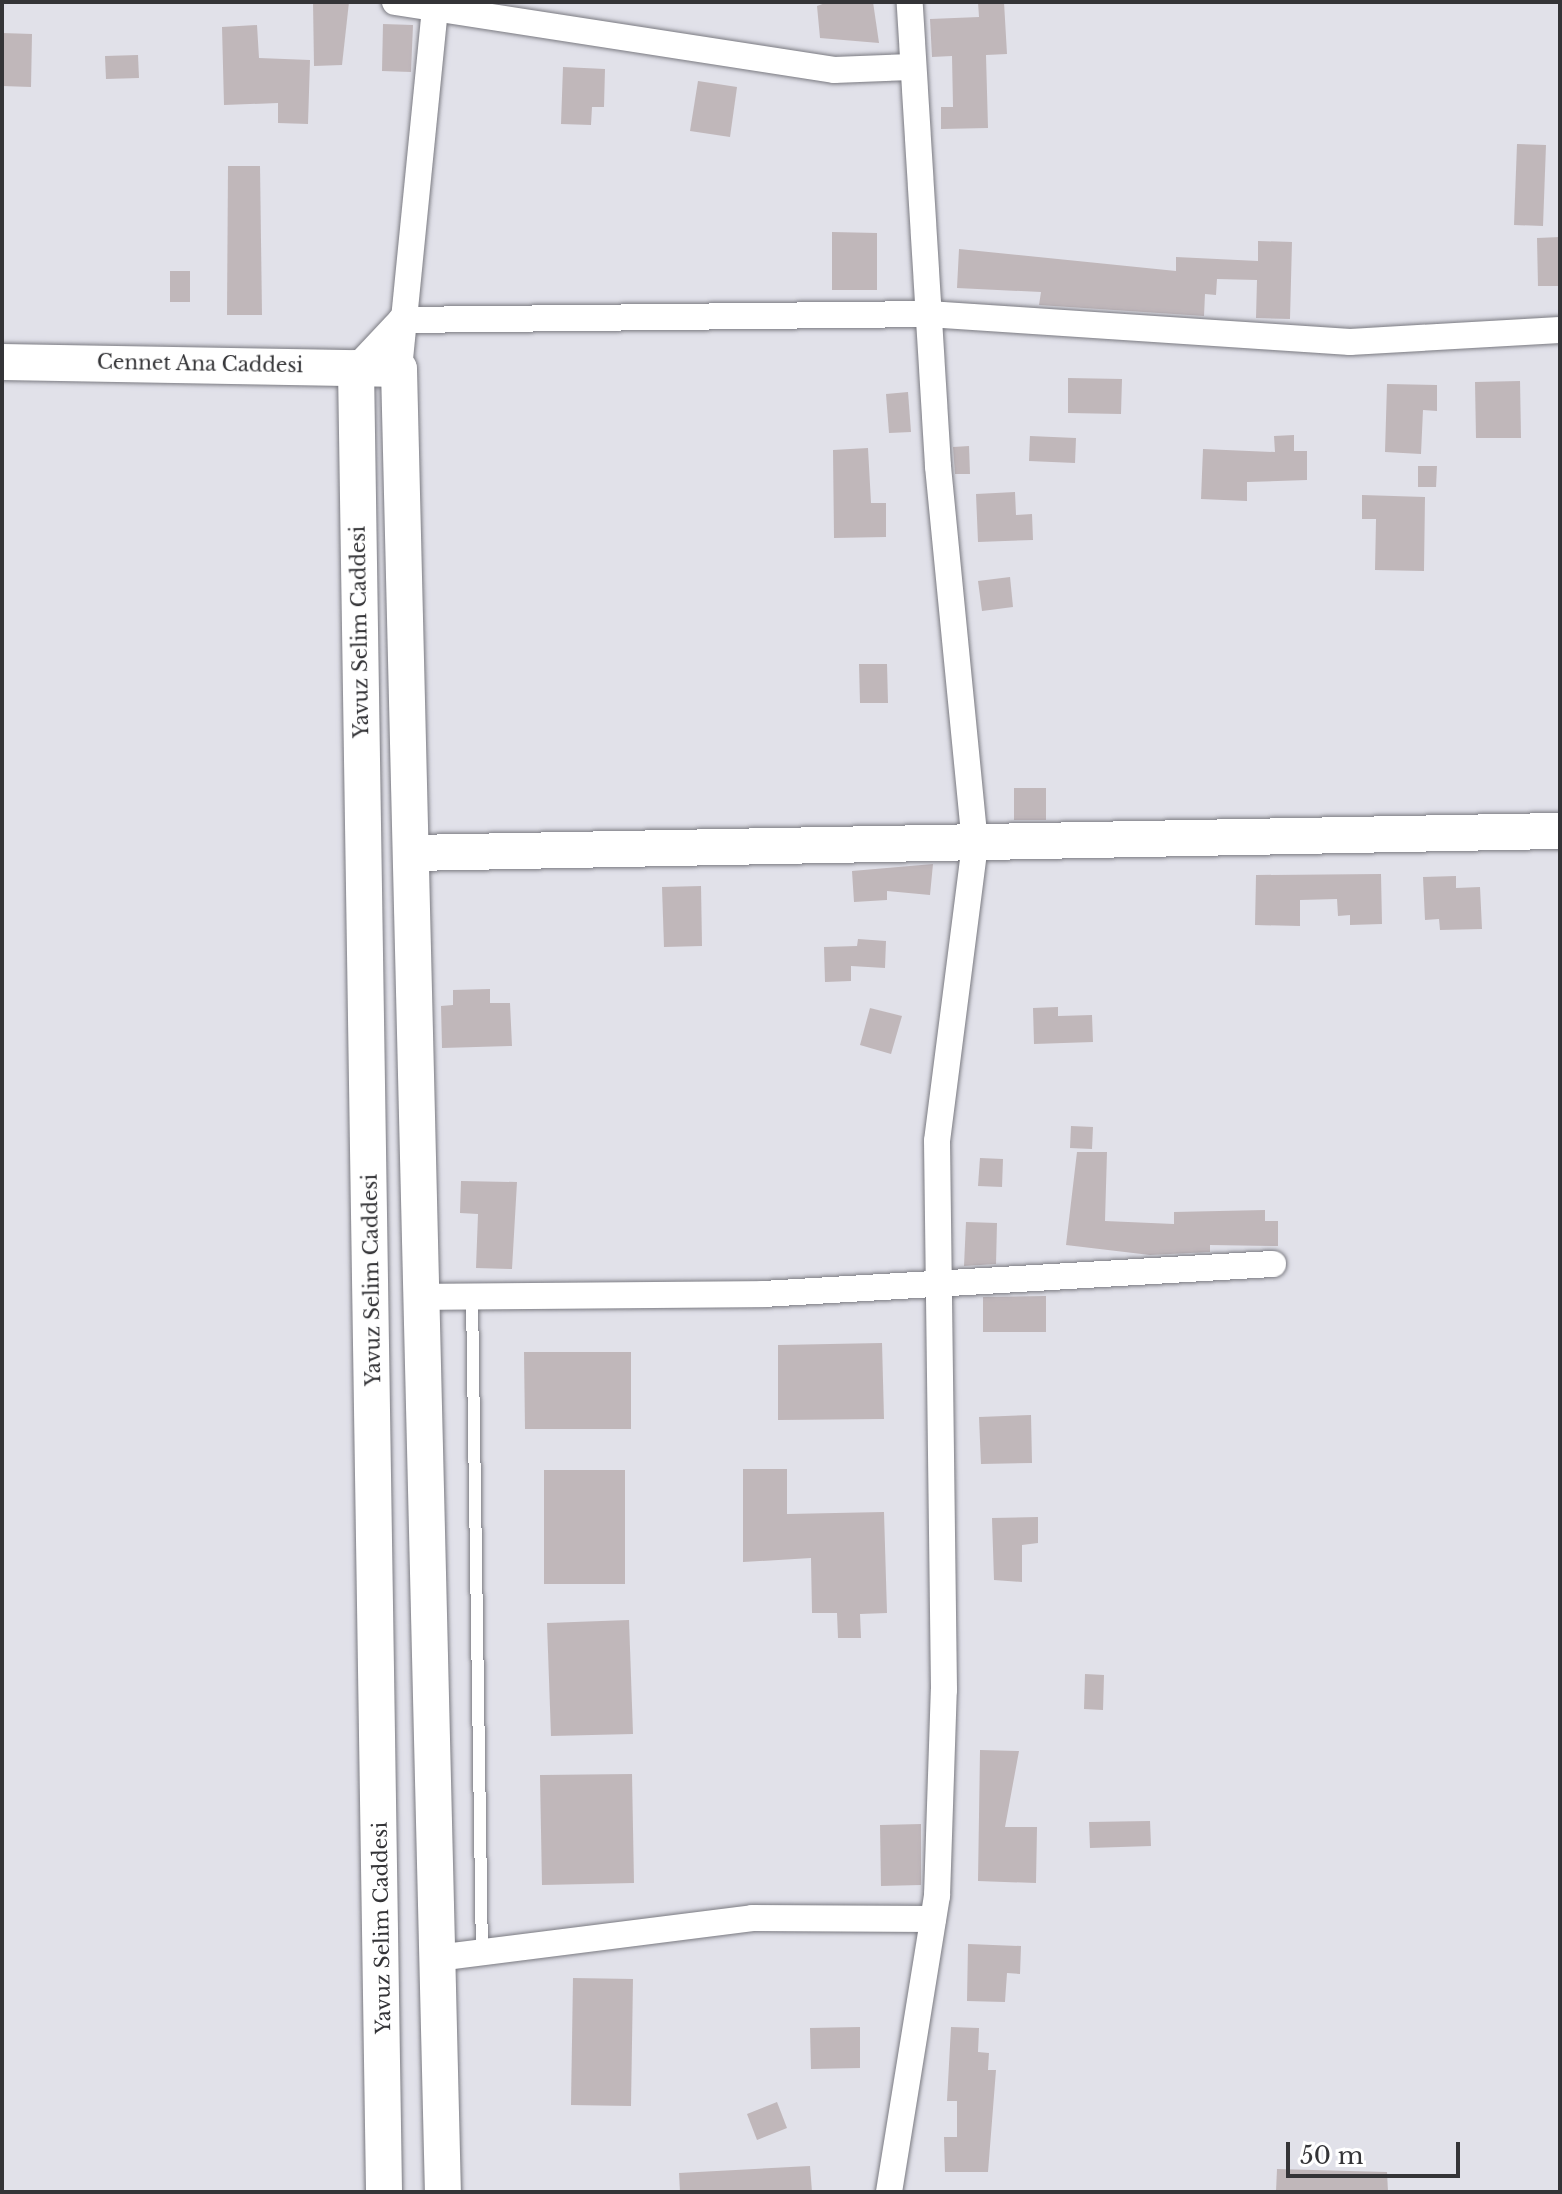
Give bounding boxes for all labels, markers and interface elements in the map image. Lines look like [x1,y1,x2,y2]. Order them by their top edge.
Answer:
street label: Cennet Ana Caddesi [96,350,304,378]
street label: Yavuz Selim Caddesi [346,526,374,738]
street label: Yavuz Selim Caddesi [358,1174,386,1386]
street label: Yavuz Selim Caddesi [368,1822,396,2034]
scale bar [1290,2126,1464,2176]
text: 50 m [1300,2141,1363,2170]

